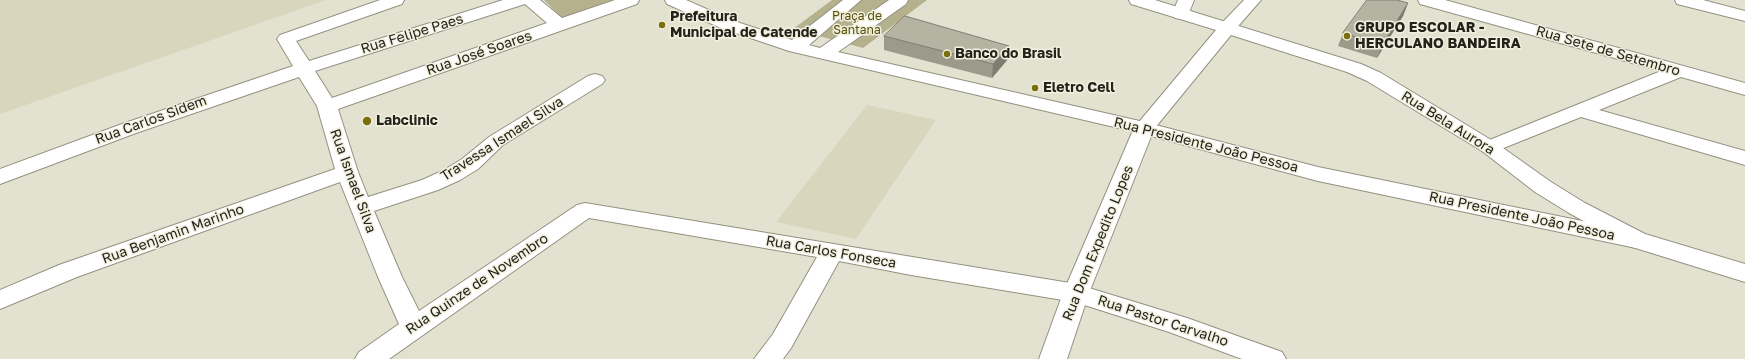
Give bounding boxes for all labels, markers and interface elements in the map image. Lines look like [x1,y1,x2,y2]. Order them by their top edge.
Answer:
place label: Prefeitura Municipal de Catende [670,9,818,42]
park label: Praça de Santana [832,9,882,37]
street label: Rua Felipe Paes [359,10,465,58]
marker: Prefeitura Municipal de Catende [657,20,667,30]
place label: GRUPO ESCOLAR - HERCULANO BANDEIRA [1355,20,1521,52]
street label: Rua Sete de Setembro [1534,22,1682,80]
street label: Rua José Soares [424,27,534,79]
marker: GRUPO ESCOLAR - HERCULANO BANDEIRA [1342,31,1352,41]
place label: Banco do Brasil [955,46,1062,62]
marker: Banco do Brasil [942,49,952,59]
place label: Eletro Cell [1043,80,1115,96]
marker: Eletro Cell [1030,83,1040,93]
street label: Rua Bela Aurora [1398,88,1498,158]
street label: Rua Carlos Sidem [93,92,209,148]
street label: Travessa Ismael Silva [438,93,566,185]
place label: Labclinic [376,113,438,129]
street label: Rua Presidente João Pessoa [1112,114,1300,176]
marker: Labclinic [361,115,373,127]
street label: Rua Ismael Silva [326,127,380,235]
street label: Rua Dom Expedito Lopes [1059,163,1137,323]
street label: Rua Presidente João Pessoa [1428,188,1616,244]
street label: Rua Benjamin Marinho [100,200,246,268]
street label: Rua Quinze de Novembro [402,230,552,338]
street label: Rua Carlos Fonseca [765,232,897,272]
street label: Rua Pastor Carvalho [1095,292,1231,350]

